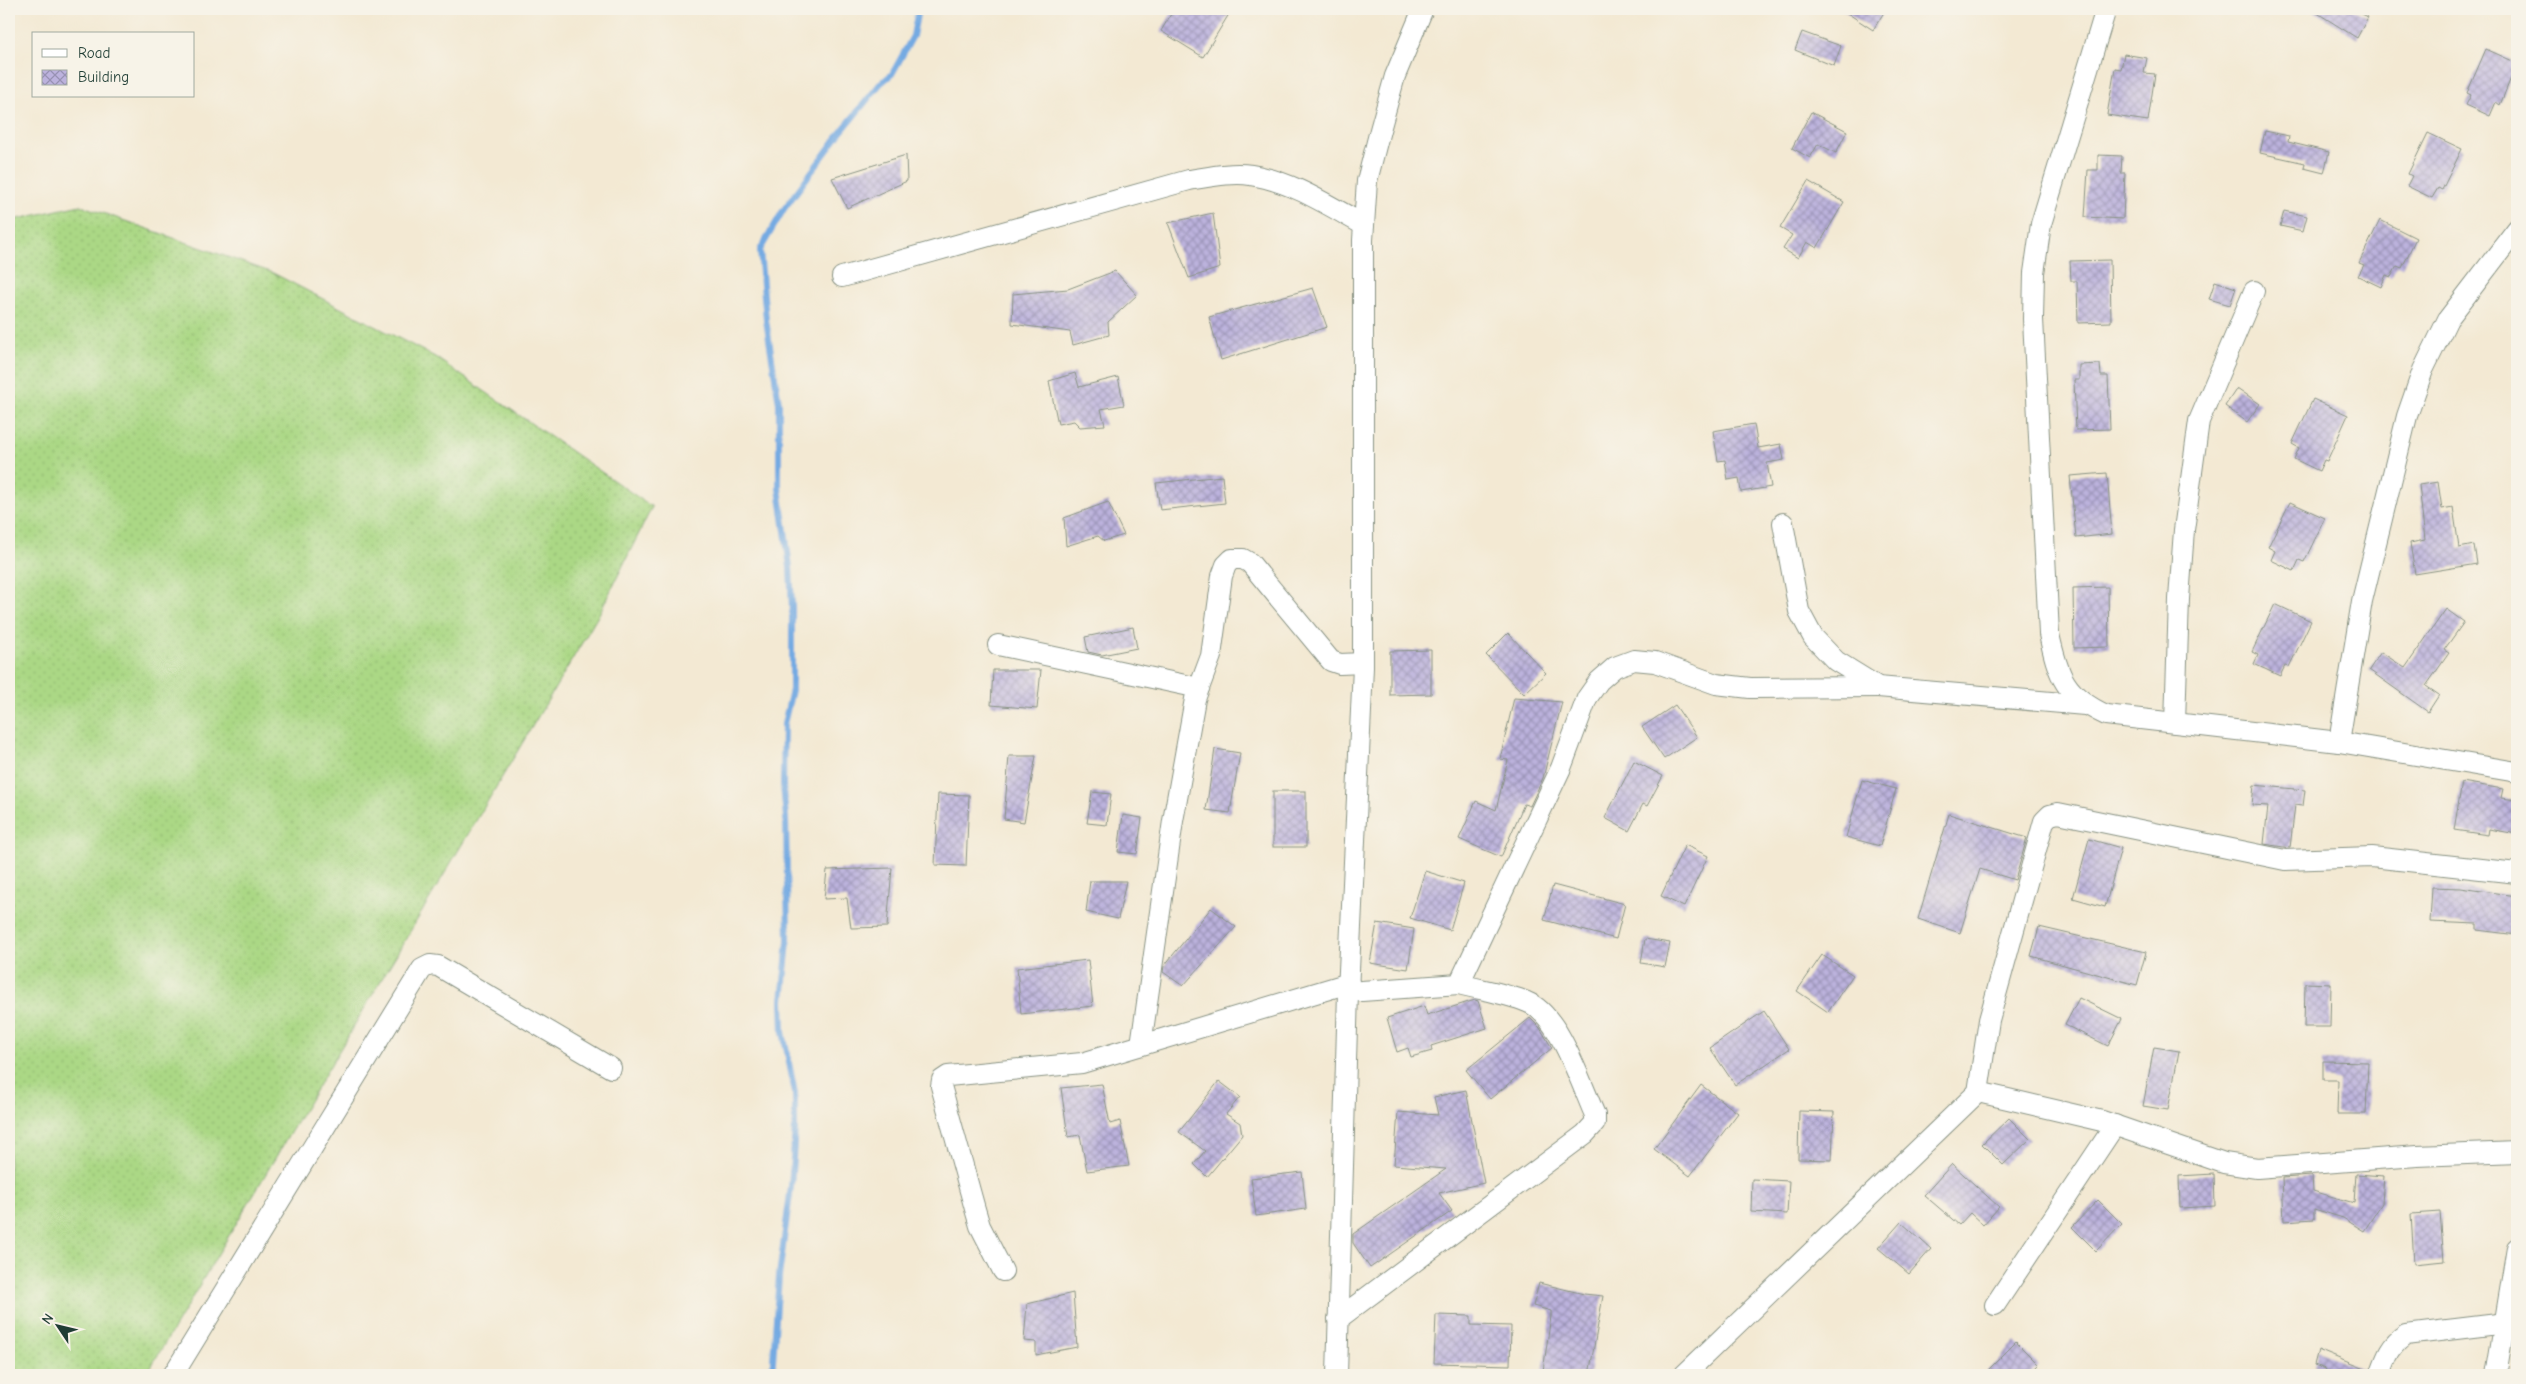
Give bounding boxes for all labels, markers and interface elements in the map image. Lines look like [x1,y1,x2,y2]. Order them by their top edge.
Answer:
legend [32,32,195,98]
text: Road [78,44,110,62]
text: Building [78,68,129,86]
north arrow [32,1302,82,1352]
text: N [38,1310,57,1327]

